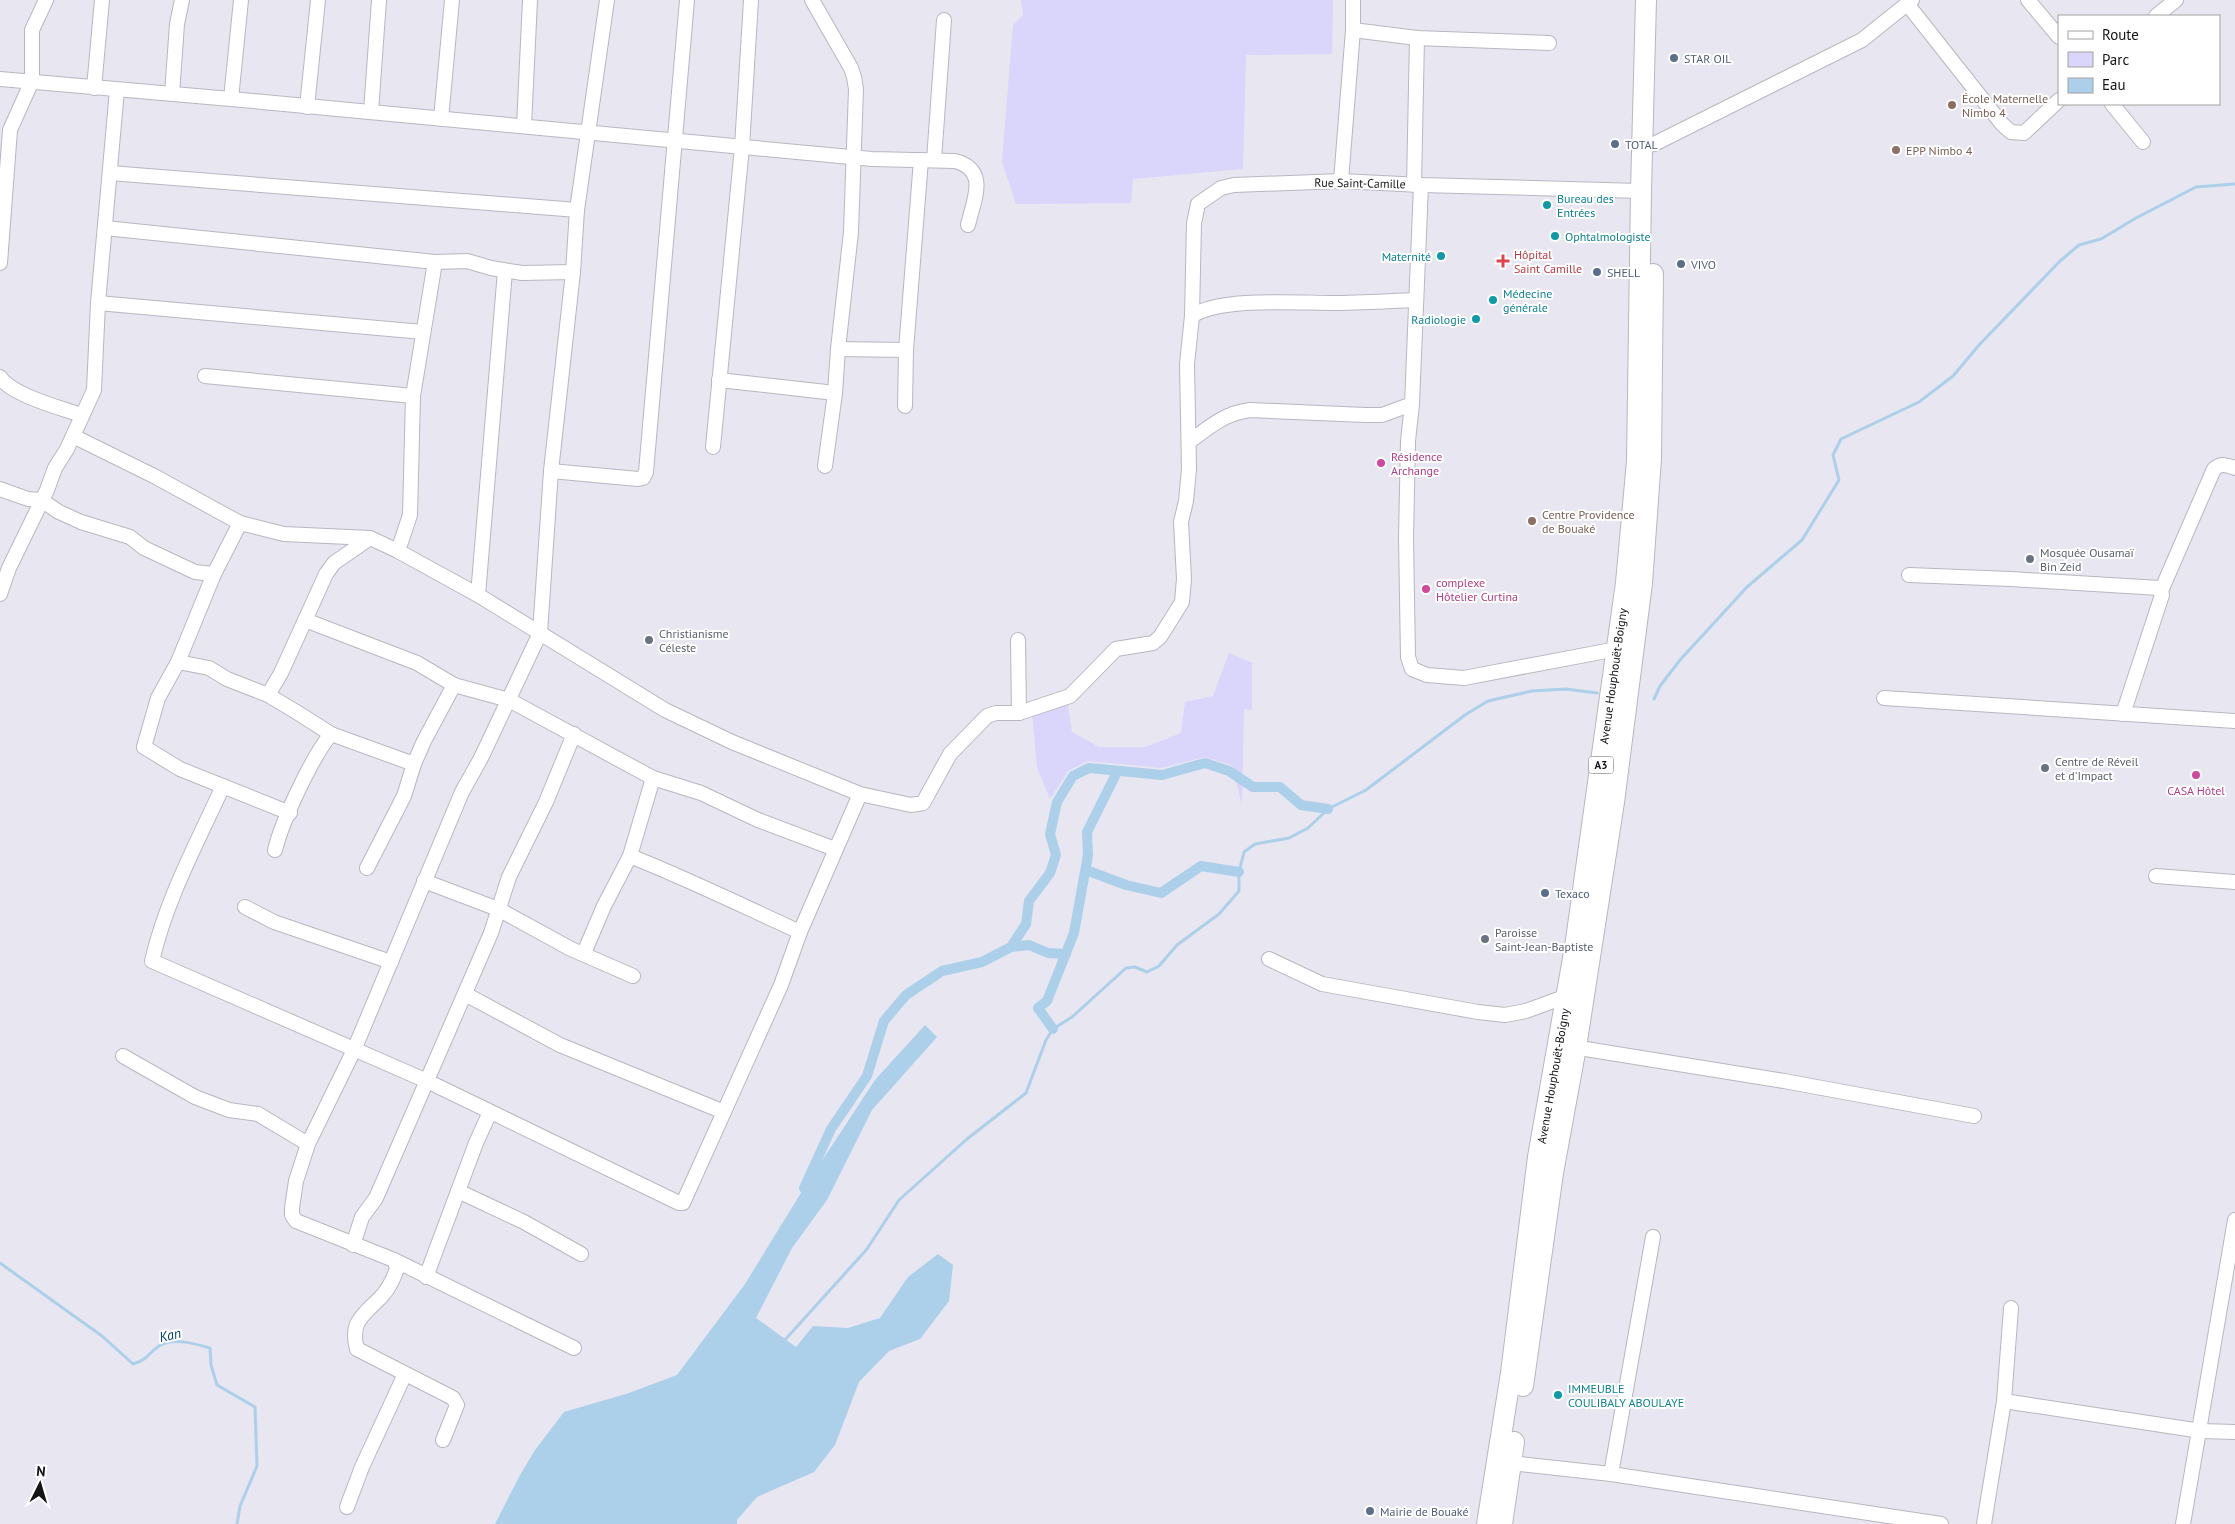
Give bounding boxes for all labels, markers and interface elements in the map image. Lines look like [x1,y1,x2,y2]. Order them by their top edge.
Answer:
legend [2058,15,2220,105]
text: Route [2102,25,2139,44]
text: Parc [2102,50,2129,69]
place label: STAR OIL [1684,51,1732,66]
marker: STAR OIL [1668,52,1680,64]
text: Eau [2102,75,2126,94]
place label: École Maternelle Nimbo 4 [1962,91,2048,120]
marker: École Maternelle Nimbo 4 [1946,99,1958,111]
place label: TOTAL [1625,137,1658,152]
marker: TOTAL [1609,138,1621,150]
place label: EPP Nimbo 4 [1906,143,1973,158]
marker: EPP Nimbo 4 [1890,144,1902,156]
street label: Rue Saint-Camille [1314,175,1406,191]
place label: Bureau des Entrées [1557,191,1614,220]
marker: Bureau des Entrées [1541,199,1553,211]
place label: Ophtalmologiste [1565,229,1651,244]
marker: Ophtalmologiste [1549,230,1561,242]
place label: Hôpital Saint Camille [1514,247,1582,276]
place label: Maternité [1382,249,1431,264]
marker: Maternité [1435,250,1447,262]
marker: Hôpital Saint Camille [1496,254,1510,268]
place label: VIVO [1690,257,1716,272]
marker: VIVO [1675,258,1687,270]
place label: SHELL [1607,265,1640,280]
marker: SHELL [1591,266,1603,278]
place label: Médecine générale [1503,286,1552,315]
marker: Médecine générale [1487,294,1499,306]
place label: Radiologie [1411,312,1466,327]
marker: Radiologie [1470,313,1482,325]
place label: Résidence Archange [1391,449,1442,478]
marker: Résidence Archange [1375,457,1387,469]
place label: Centre Providence de Bouaké [1542,507,1635,536]
marker: Centre Providence de Bouaké [1526,515,1538,527]
place label: Mosquée Ousamaï Bin Zeid [2040,545,2135,574]
marker: Mosquée Ousamaï Bin Zeid [2024,553,2036,565]
place label: complexe Hôtelier Curtina [1436,575,1518,604]
marker: complexe Hôtelier Curtina [1420,583,1432,595]
street label: Avenue Houphouët-Boigny [1596,607,1630,745]
place label: Christianisme Céleste [659,626,729,655]
marker: Christianisme Céleste [643,634,655,646]
place label: Centre de Réveil et d'Impact [2055,754,2139,783]
road number: A3 [1588,756,1614,774]
marker: Centre de Réveil et d'Impact [2039,762,2051,774]
marker: CASA Hôtel [2190,769,2202,781]
place label: CASA Hôtel [2167,783,2225,798]
place label: Texaco [1555,886,1590,901]
marker: Texaco [1539,887,1551,899]
place label: Paroisse Saint-Jean-Baptiste [1495,925,1593,954]
marker: Paroisse Saint-Jean-Baptiste [1479,933,1491,945]
street label: Avenue Houphouët-Boigny [1534,1007,1572,1145]
water label: Kan [157,1324,183,1346]
place label: IMMEUBLE COULIBALY ABOULAYE [1568,1381,1684,1410]
marker: IMMEUBLE COULIBALY ABOULAYE [1552,1389,1564,1401]
north arrow [15,1459,65,1509]
text: N [36,1462,47,1480]
place label: Mairie de Bouaké [1380,1504,1469,1519]
marker: Mairie de Bouaké [1364,1505,1376,1517]

